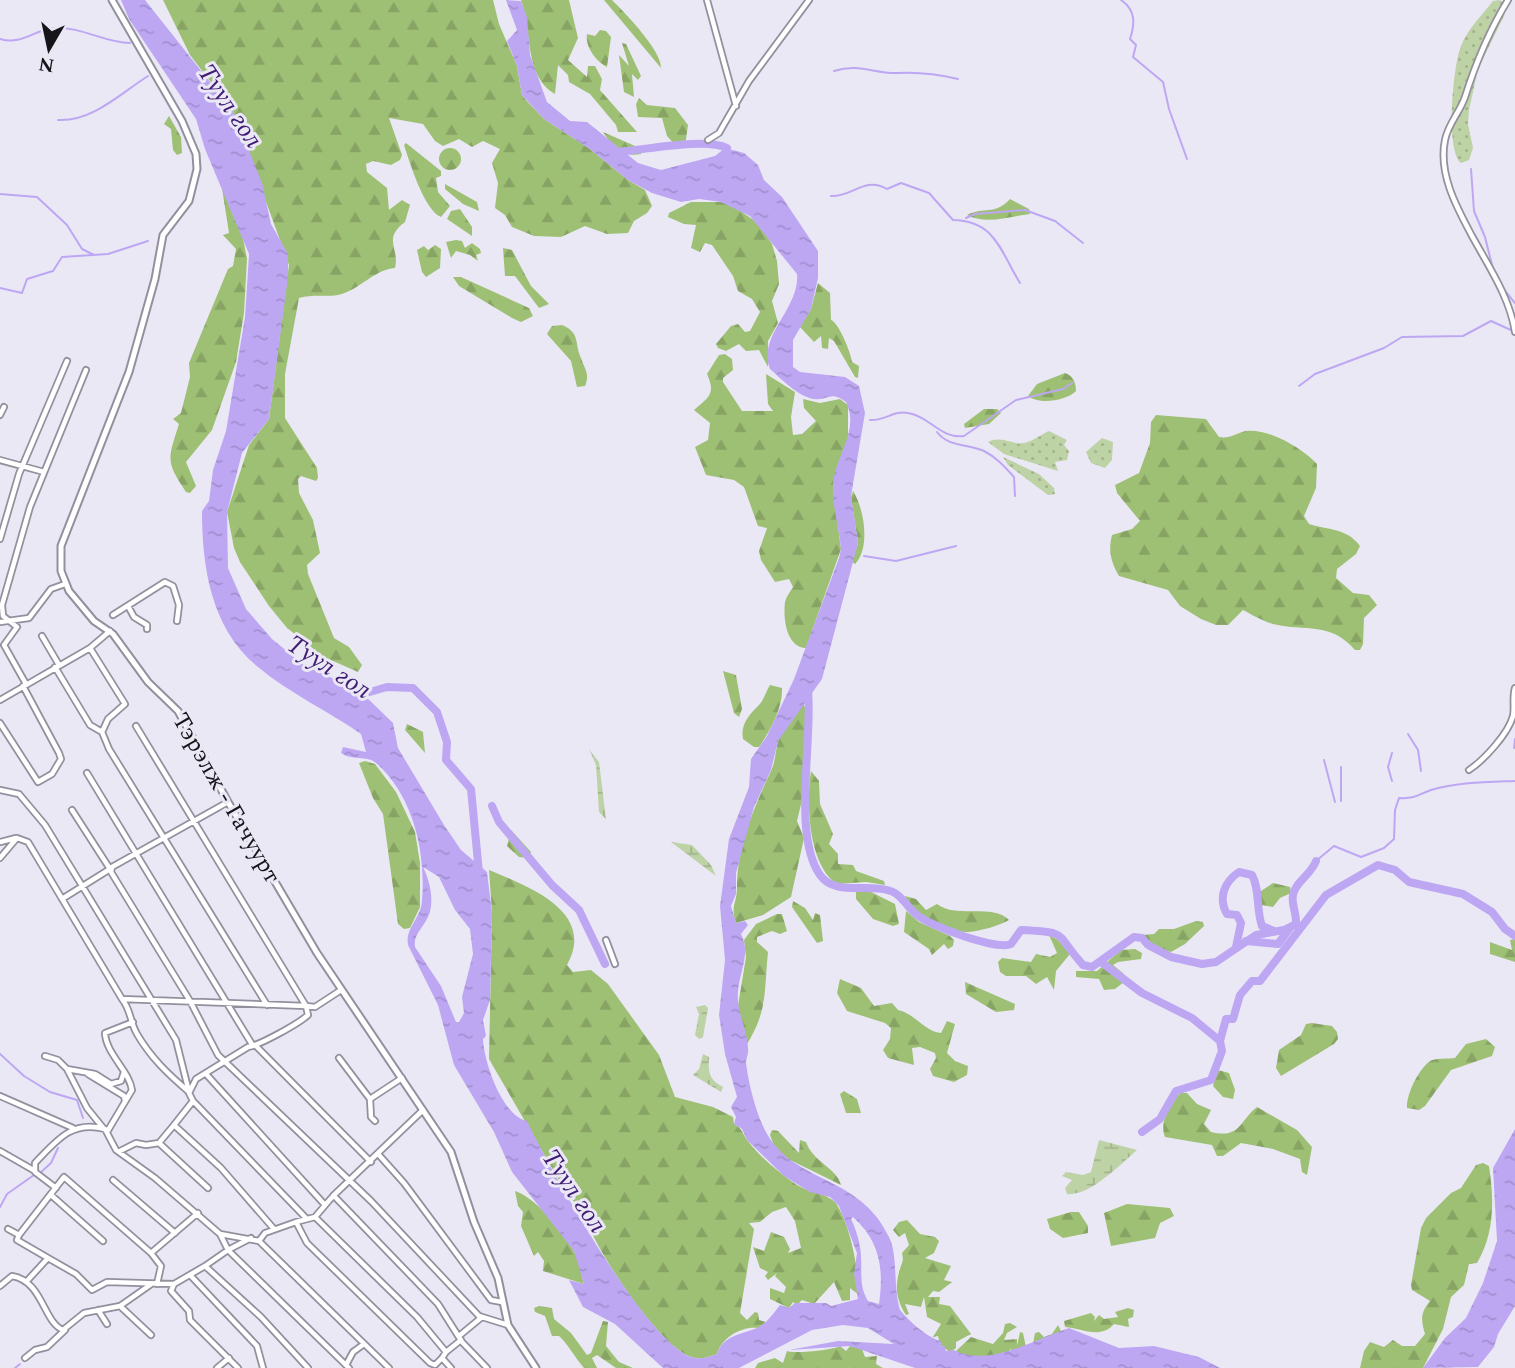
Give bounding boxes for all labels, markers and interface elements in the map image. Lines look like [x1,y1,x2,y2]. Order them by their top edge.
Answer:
north arrow [14,14,84,84]
text: N [37,49,57,80]
water label: Туул гол [187,56,273,157]
water label: Туул гол [278,624,380,710]
street label: Тэрэлж - Гачуурт [162,706,290,890]
water label: Туул гол [531,1141,617,1242]

